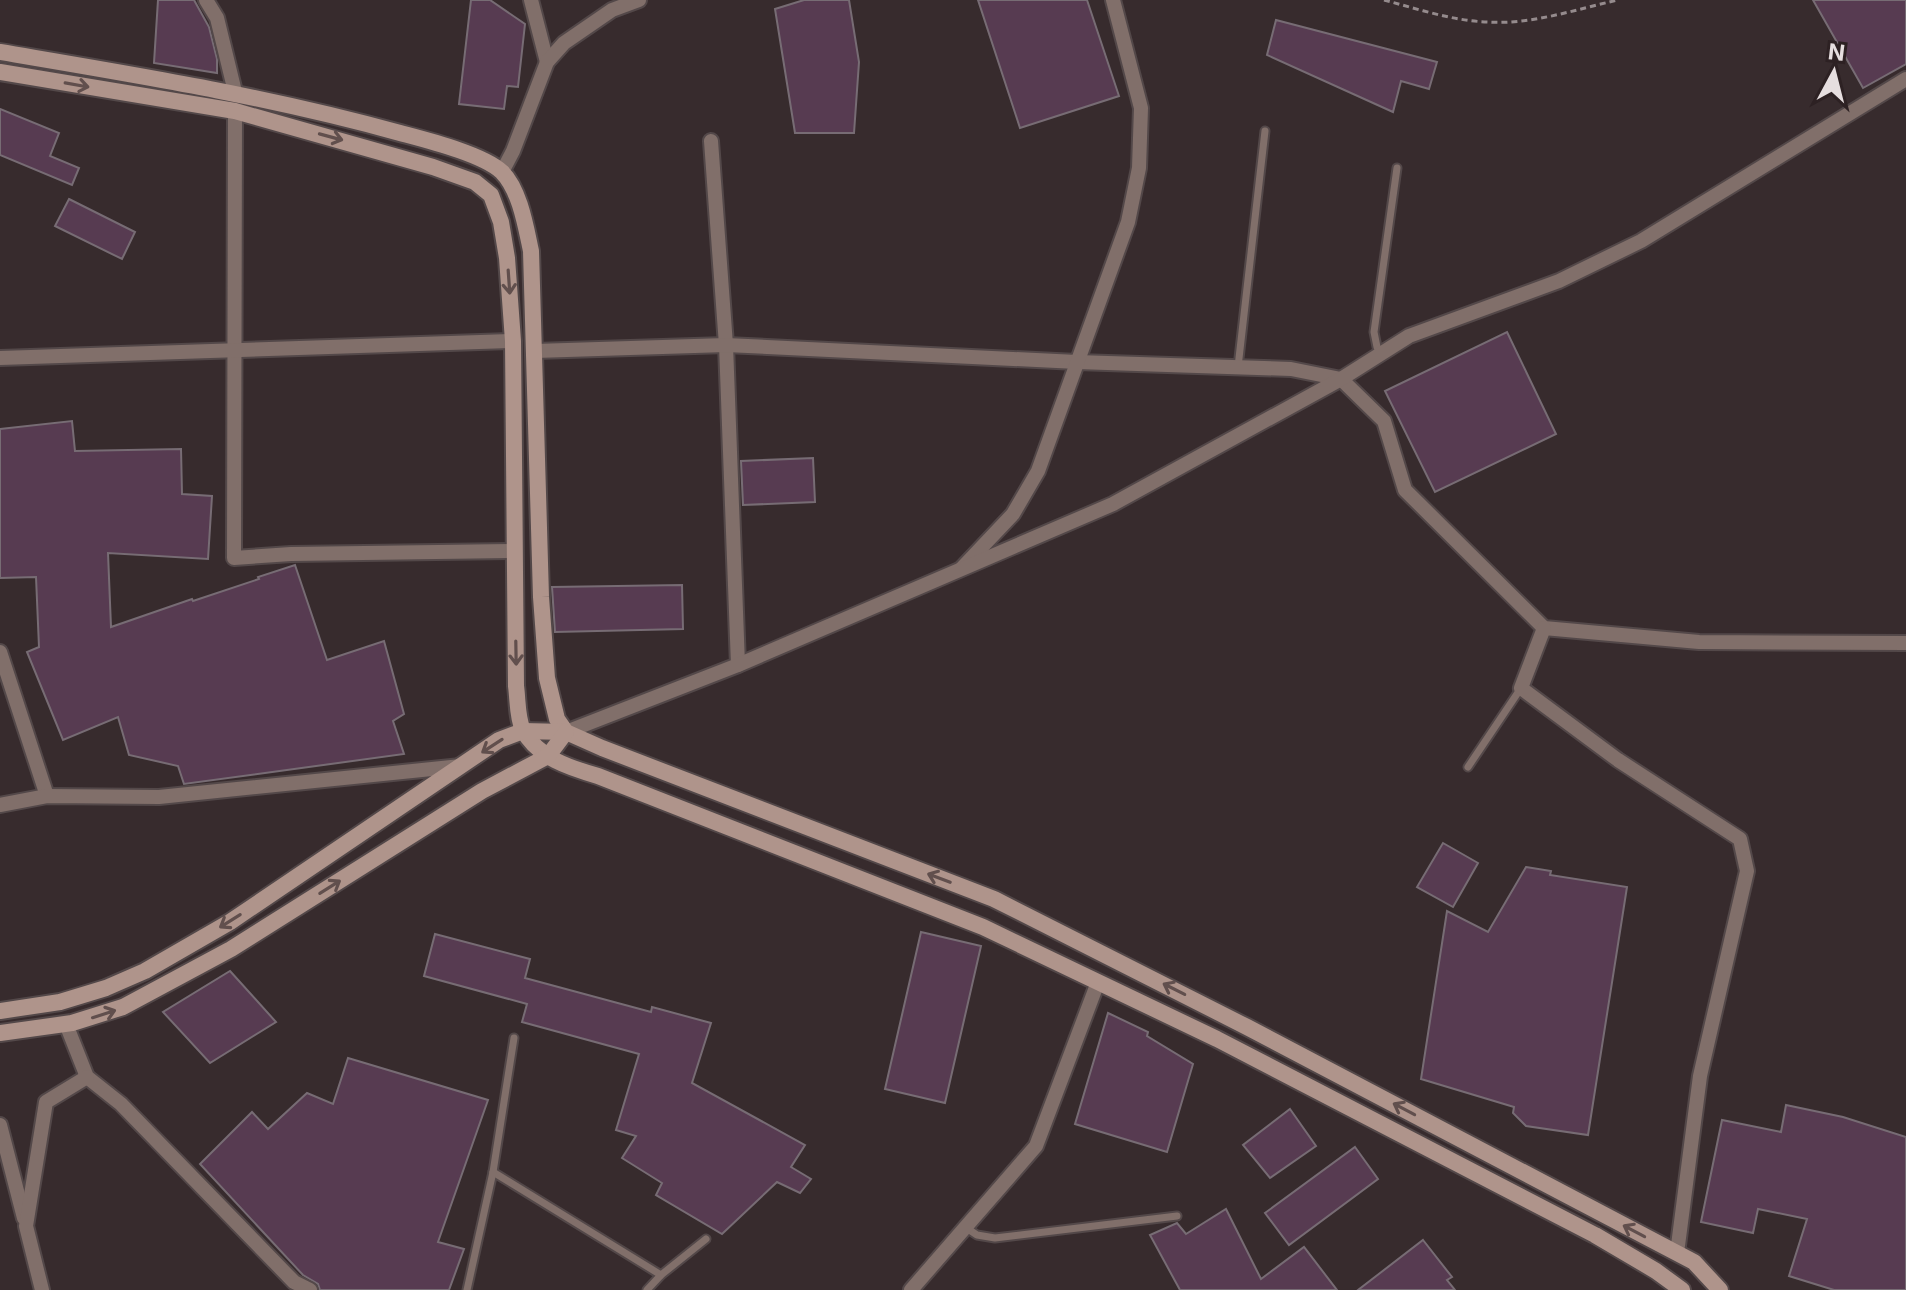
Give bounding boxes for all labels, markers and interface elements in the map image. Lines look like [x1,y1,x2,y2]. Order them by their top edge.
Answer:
north arrow [1794,32,1874,112]
text: N [1827,38,1846,66]
one-way arrow [64,78,89,93]
one-way arrow [318,130,344,145]
one-way arrow [502,268,517,295]
one-way arrow [508,639,524,666]
one-way arrow [481,738,504,754]
one-way arrow [927,870,952,884]
one-way arrow [318,878,341,894]
one-way arrow [219,913,241,930]
one-way arrow [1162,980,1186,996]
one-way arrow [91,1005,116,1020]
one-way arrow [1393,1101,1417,1117]
one-way arrow [1623,1222,1647,1238]

